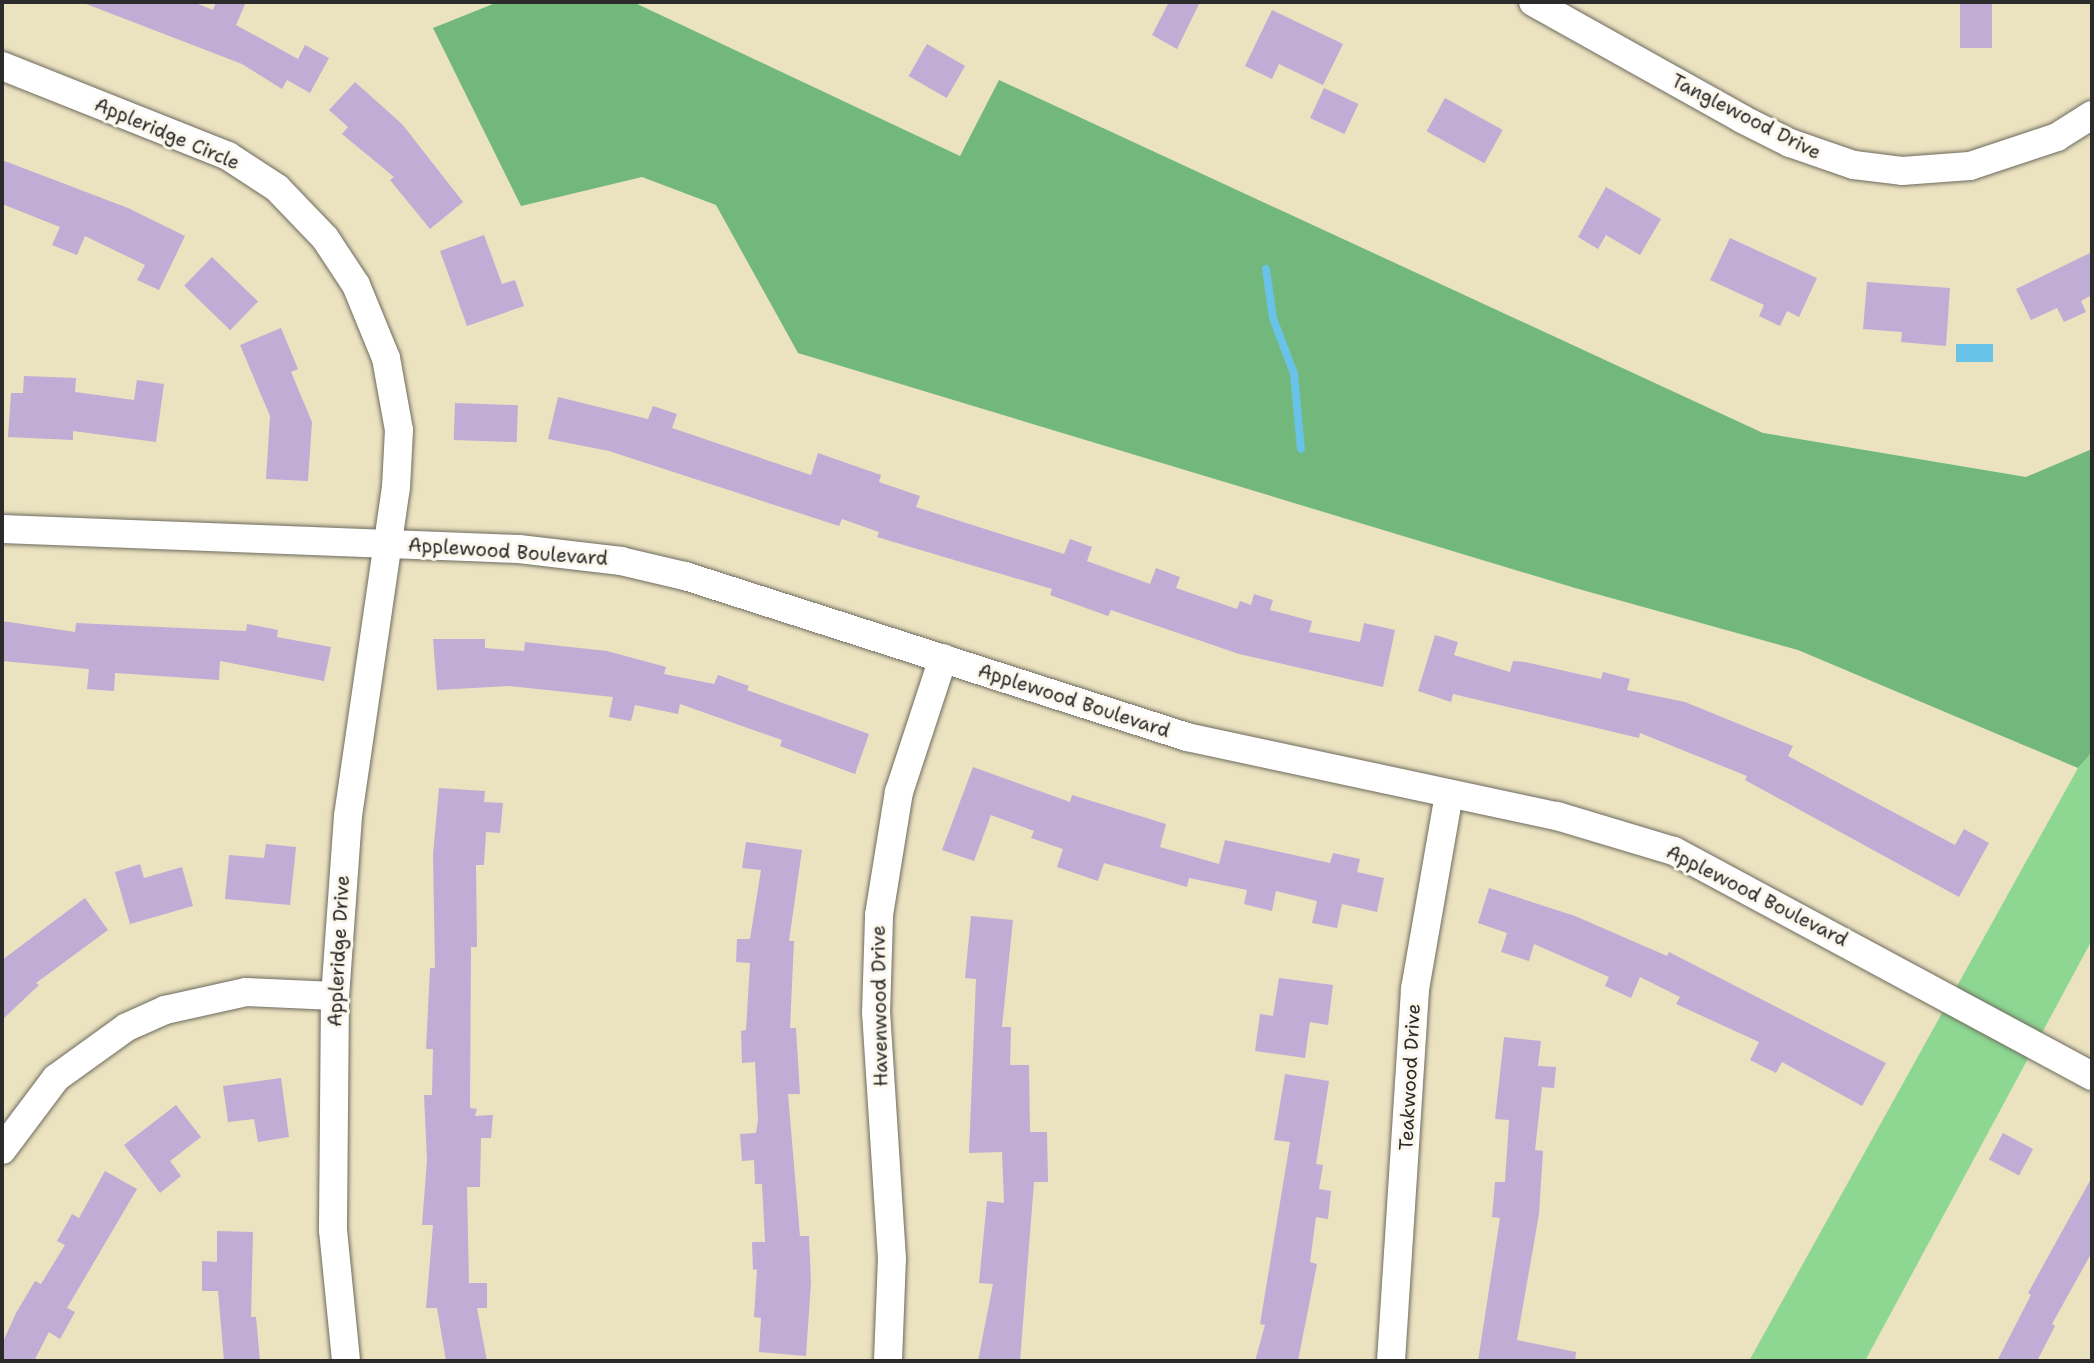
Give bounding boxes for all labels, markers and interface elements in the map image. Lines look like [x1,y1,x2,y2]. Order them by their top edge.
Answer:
street label: Tanglewood Drive [1667,69,1825,165]
street label: Appleridge Circle [91,93,243,175]
street label: Applewood Boulevard [407,534,609,570]
street label: Applewood Boulevard [975,659,1173,743]
street label: Applewood Boulevard [1663,840,1851,952]
street label: Appleridge Drive [324,875,354,1027]
street label: Havenwood Drive [867,925,893,1087]
street label: Teakwood Drive [1395,1003,1425,1151]

